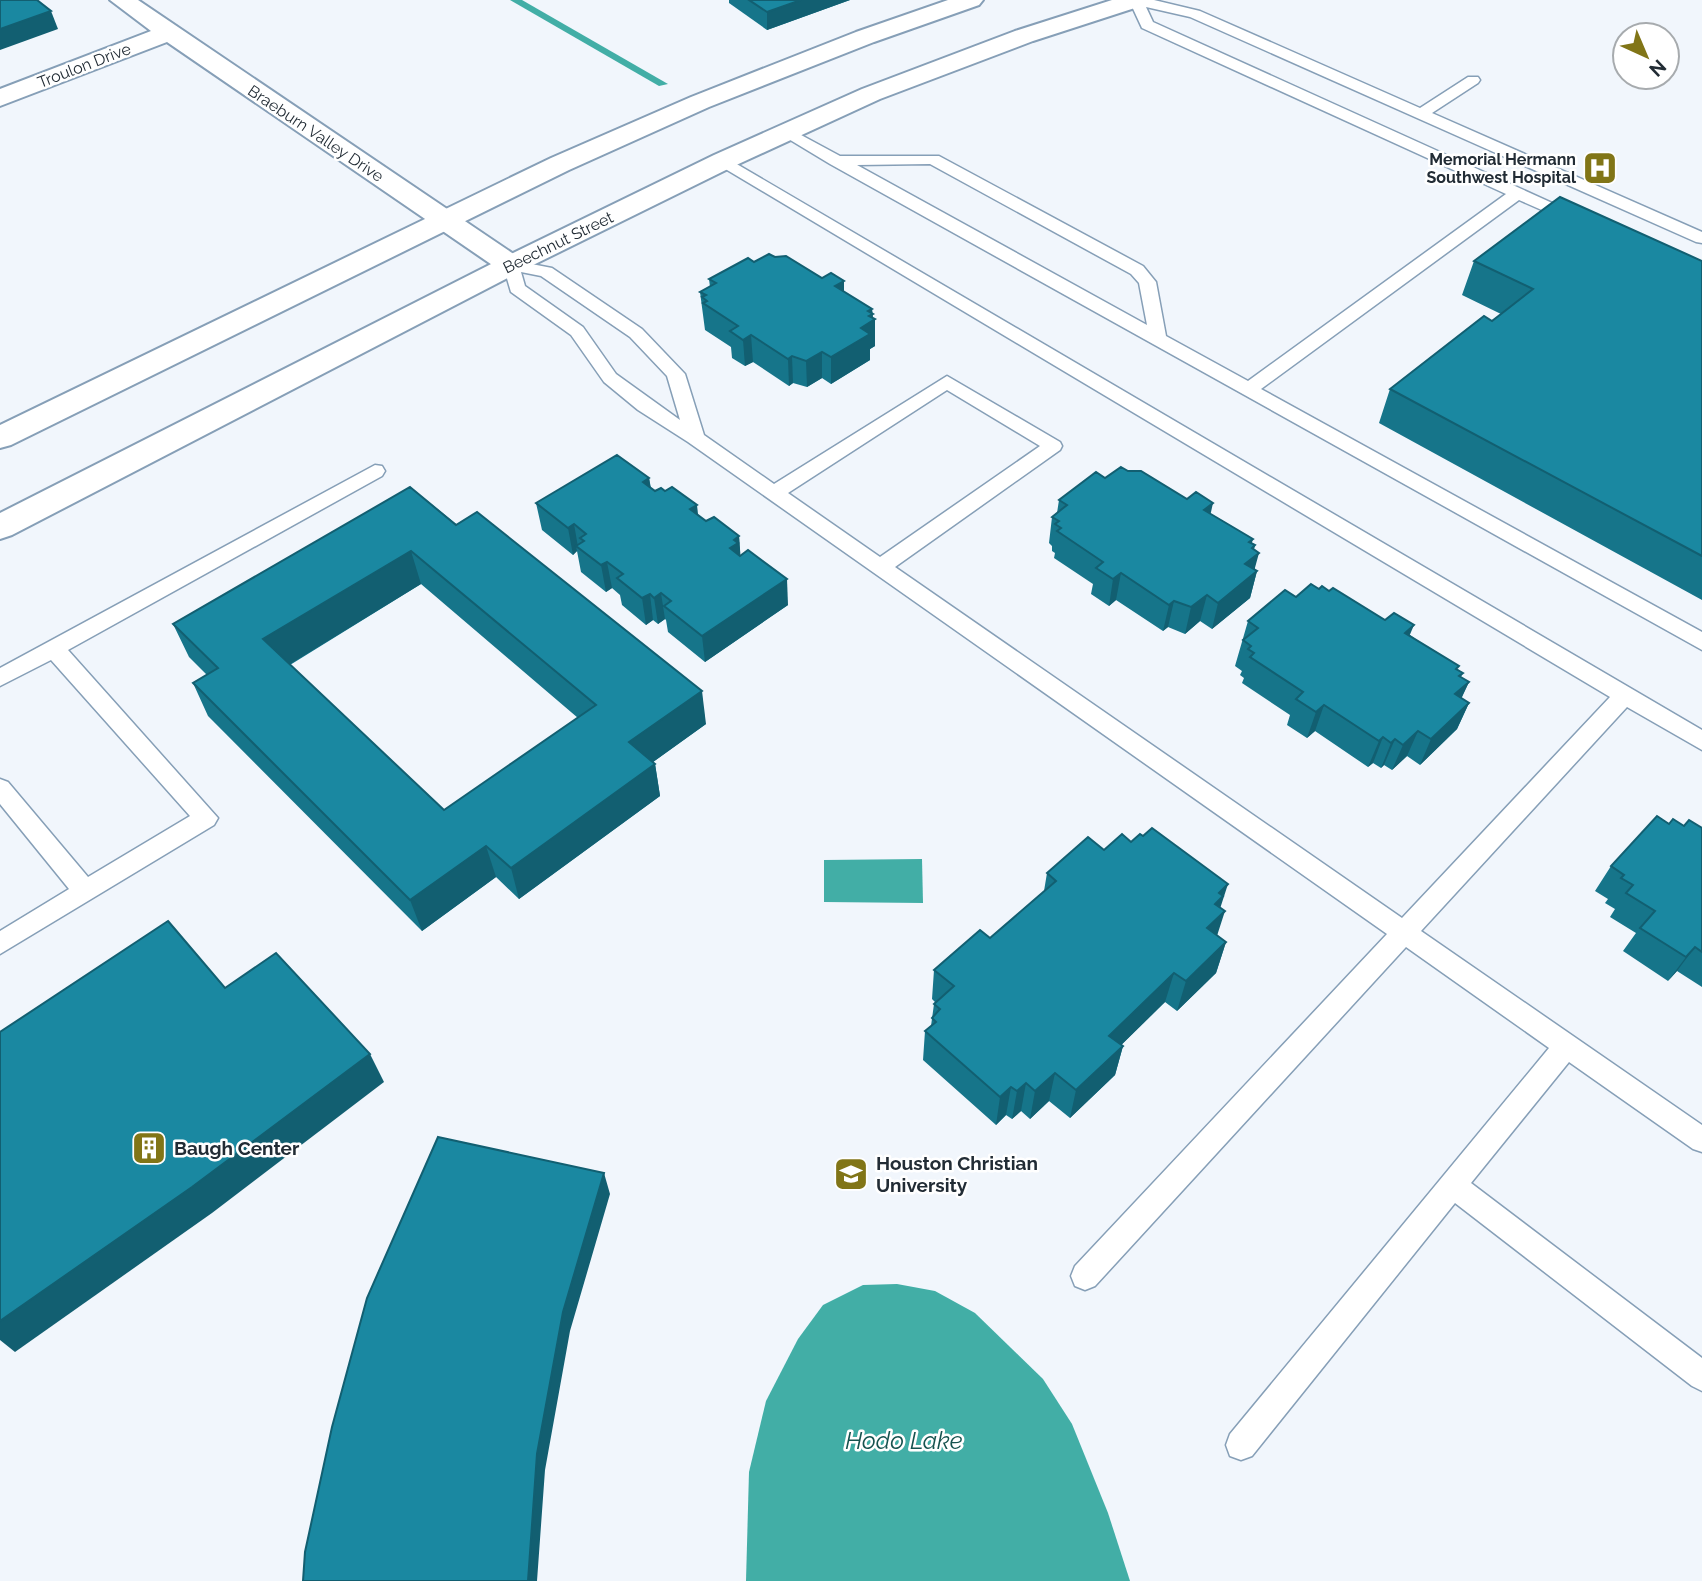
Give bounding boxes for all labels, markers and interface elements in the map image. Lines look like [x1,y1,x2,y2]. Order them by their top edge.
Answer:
north arrow [1611,21,1681,91]
street label: Troulon Drive [35,39,133,92]
text: N [1645,55,1671,81]
street label: Braeburn Valley Drive [244,81,387,186]
hospital icon: Memorial Hermann Southwest Hospital [1581,149,1619,187]
place label: Memorial Hermann Southwest Hospital [1426,150,1577,187]
street label: Beechnut Street [500,207,617,277]
building icon: Baugh Center [130,1129,168,1167]
place label: Baugh Center [174,1137,300,1159]
place label: Houston Christian University [876,1152,1038,1196]
school or university icon: Houston Christian University [832,1155,870,1193]
water label: Hodo Lake [845,1426,963,1455]

